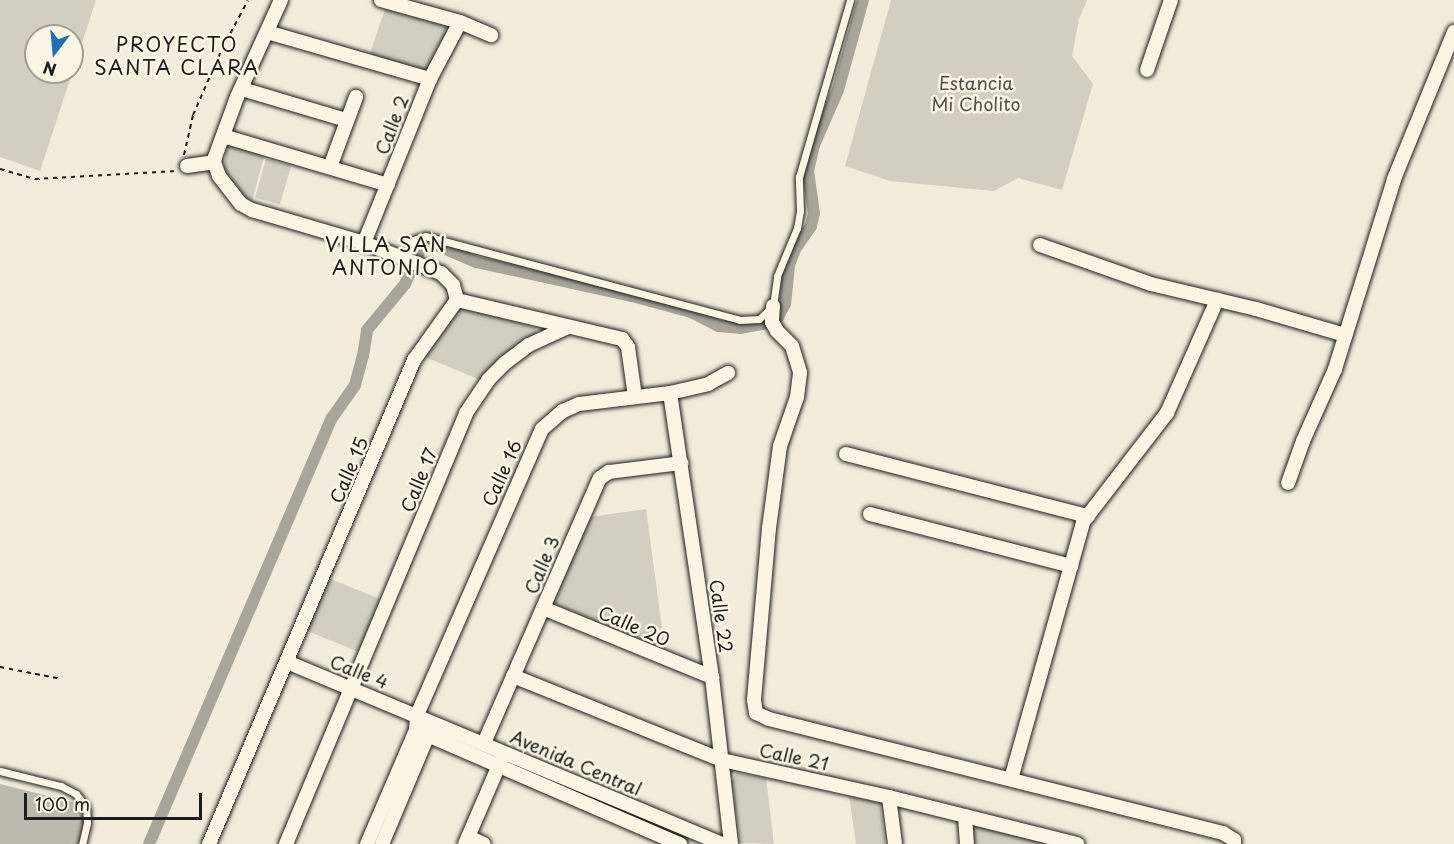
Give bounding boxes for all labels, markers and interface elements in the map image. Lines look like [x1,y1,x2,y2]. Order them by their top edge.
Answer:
north arrow [24,24,84,84]
district label: PROYECTO SANTA CLARA [95,33,259,80]
text: N [40,56,59,83]
park label: Estancia Mi Cholito [931,73,1021,116]
street label: Calle 2 [371,92,413,158]
district label: VILLA SAN ANTONIO [326,232,446,279]
street label: Calle 15 [326,434,372,506]
street label: Calle 16 [478,436,526,510]
street label: Calle 17 [396,445,442,515]
street label: Calle 3 [520,532,564,598]
street label: Calle 22 [705,578,737,654]
street label: Calle 20 [595,601,673,651]
street label: Calle 4 [326,650,392,694]
street label: Avenida Central [507,726,645,800]
street label: Calle 21 [757,739,831,775]
scale bar [27,781,206,819]
text: 100 m [35,790,90,817]

